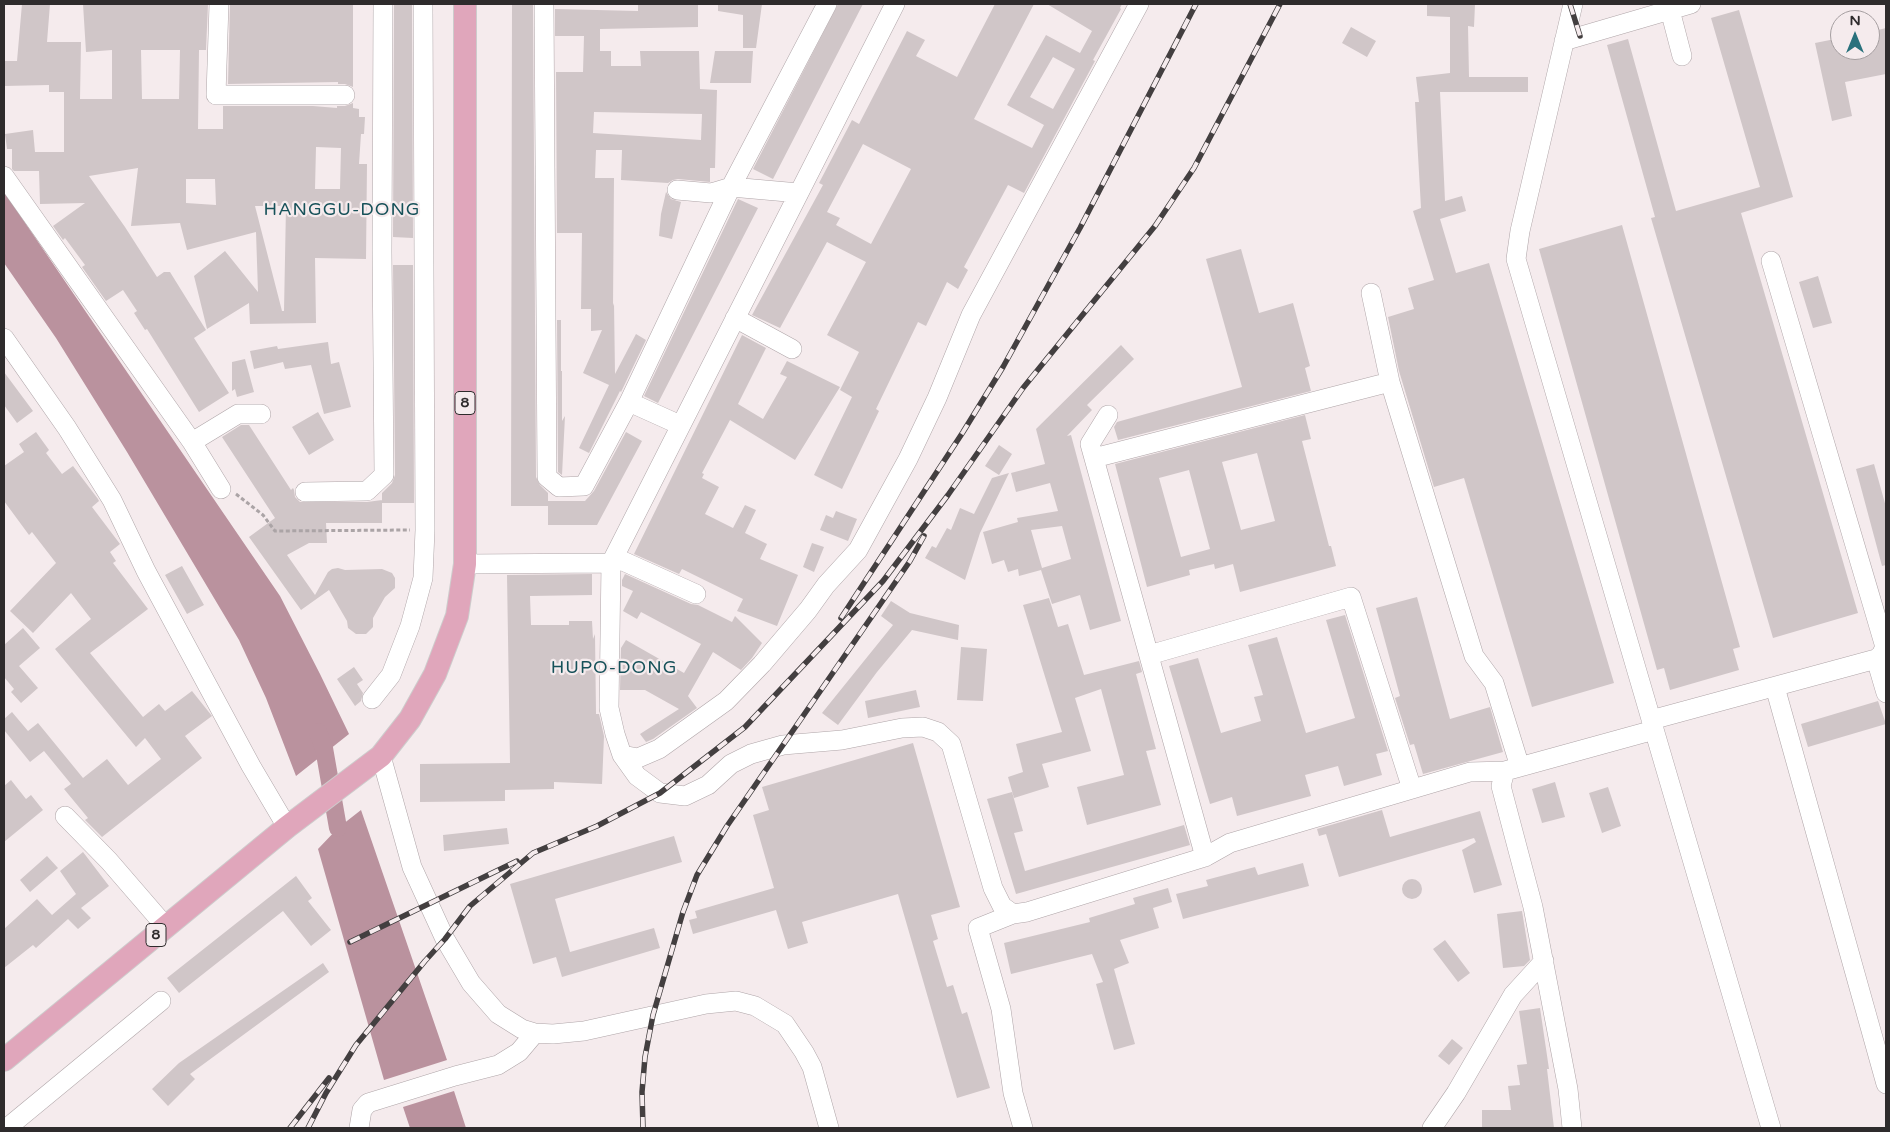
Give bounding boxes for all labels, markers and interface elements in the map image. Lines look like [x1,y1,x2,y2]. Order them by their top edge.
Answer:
north arrow [1830,10,1880,60]
text: N [1849,12,1861,29]
district label: HANGGU-DONG [262,199,422,221]
road number: 8 [455,392,475,414]
district label: HUPO-DONG [550,657,678,679]
road number: 8 [146,924,166,946]

